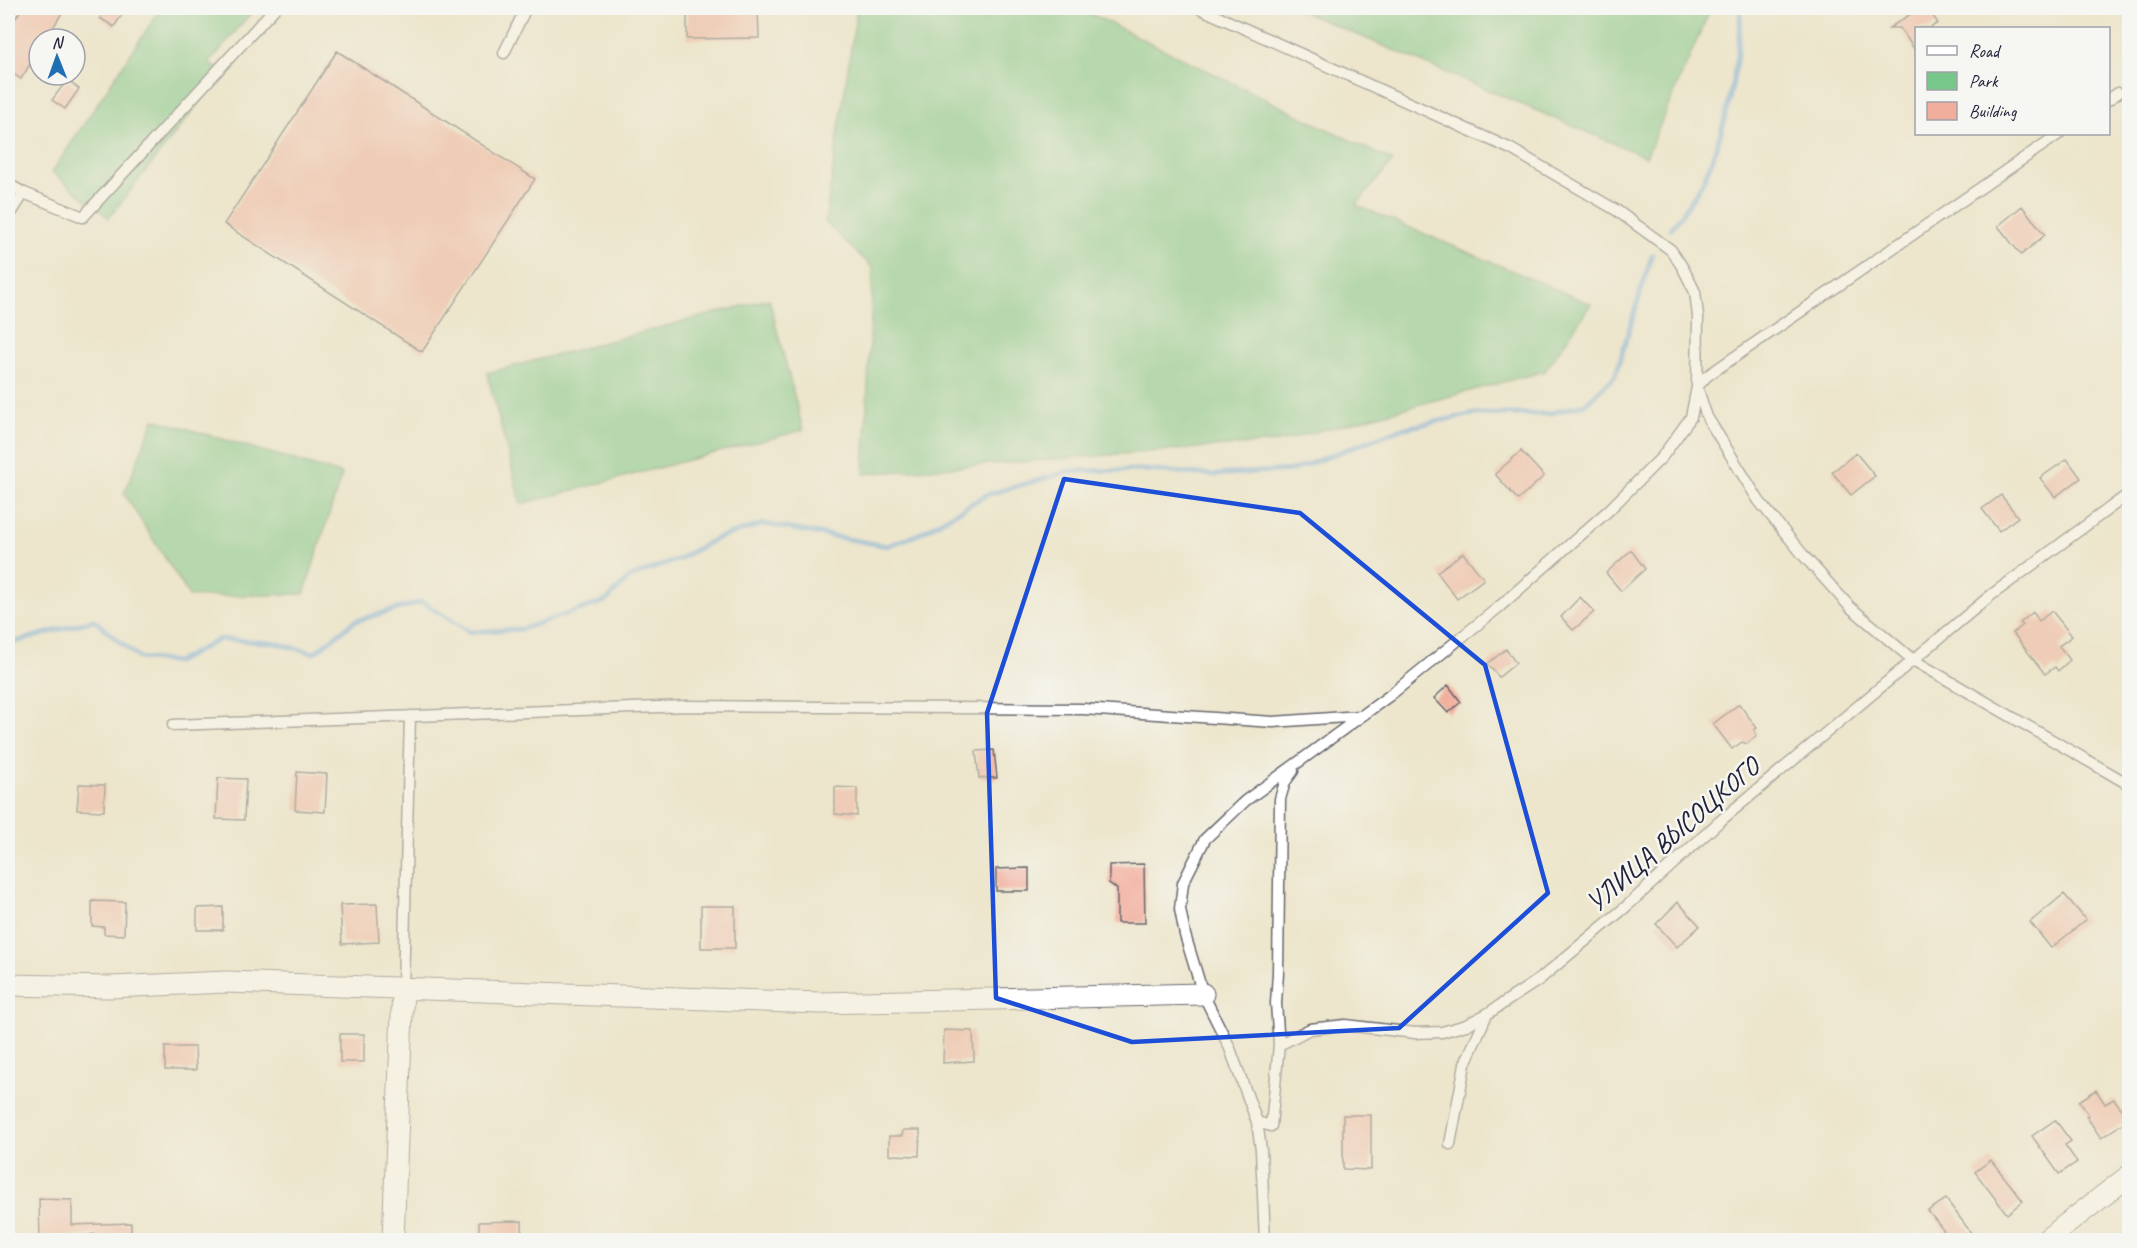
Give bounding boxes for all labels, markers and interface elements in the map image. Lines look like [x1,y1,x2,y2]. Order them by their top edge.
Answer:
north arrow [27,27,87,87]
legend [1915,27,2110,135]
text: N [52,33,65,53]
text: Road [1969,40,2002,62]
text: Park [1969,70,1999,92]
text: Building [1969,100,2018,122]
street label: УЛИЦА ВЫСОЦКОГО [1578,747,1769,919]

